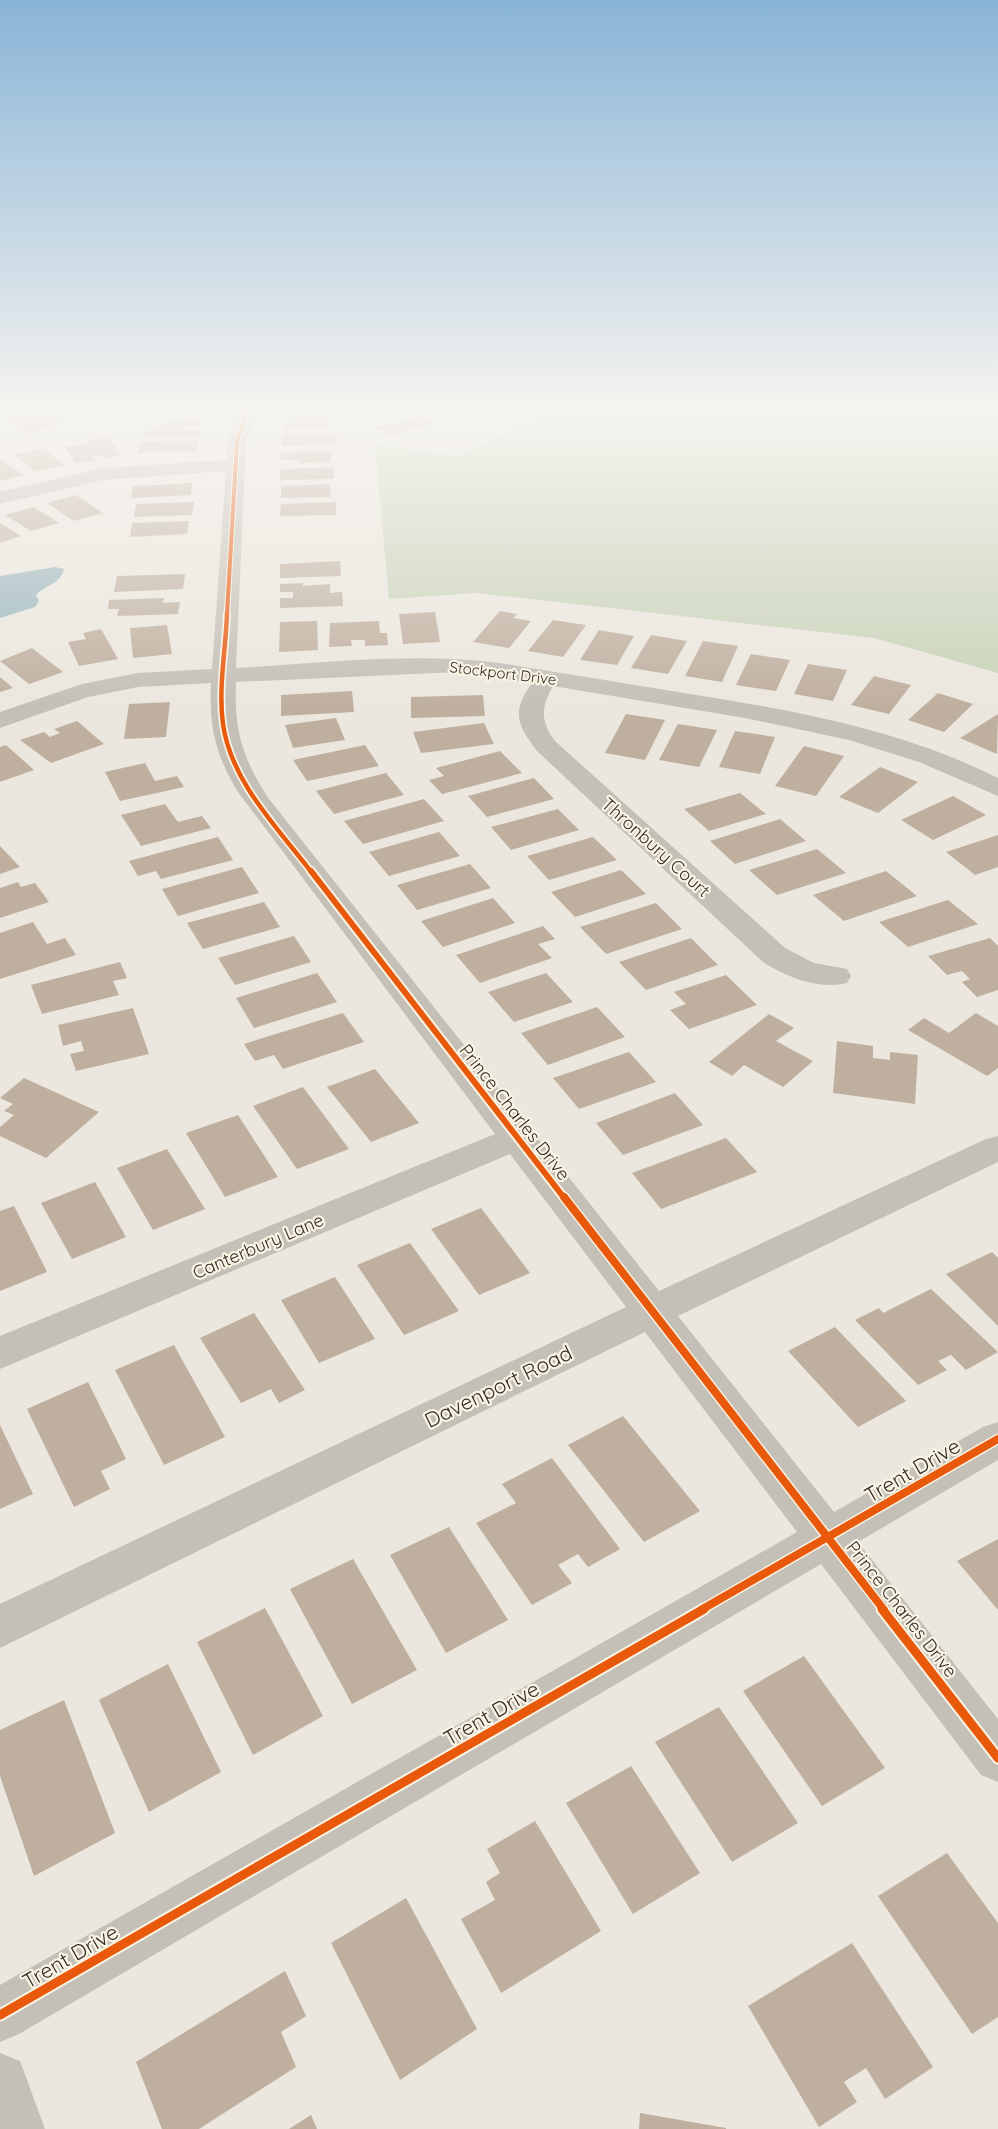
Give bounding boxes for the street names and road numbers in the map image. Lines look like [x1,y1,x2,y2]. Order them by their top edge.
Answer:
street label: Stockport Drive [448,657,558,689]
street label: Thronbury Court [597,792,715,902]
street label: Prince Charles Drive [455,1039,575,1185]
street label: Canterbury Lane [189,1208,327,1284]
street label: Davenport Road [420,1339,576,1433]
street label: Trent Drive [859,1432,965,1508]
street label: Prince Charles Drive [842,1536,962,1682]
street label: Trent Drive [438,1675,544,1751]
street label: Trent Drive [17,1918,123,1994]

